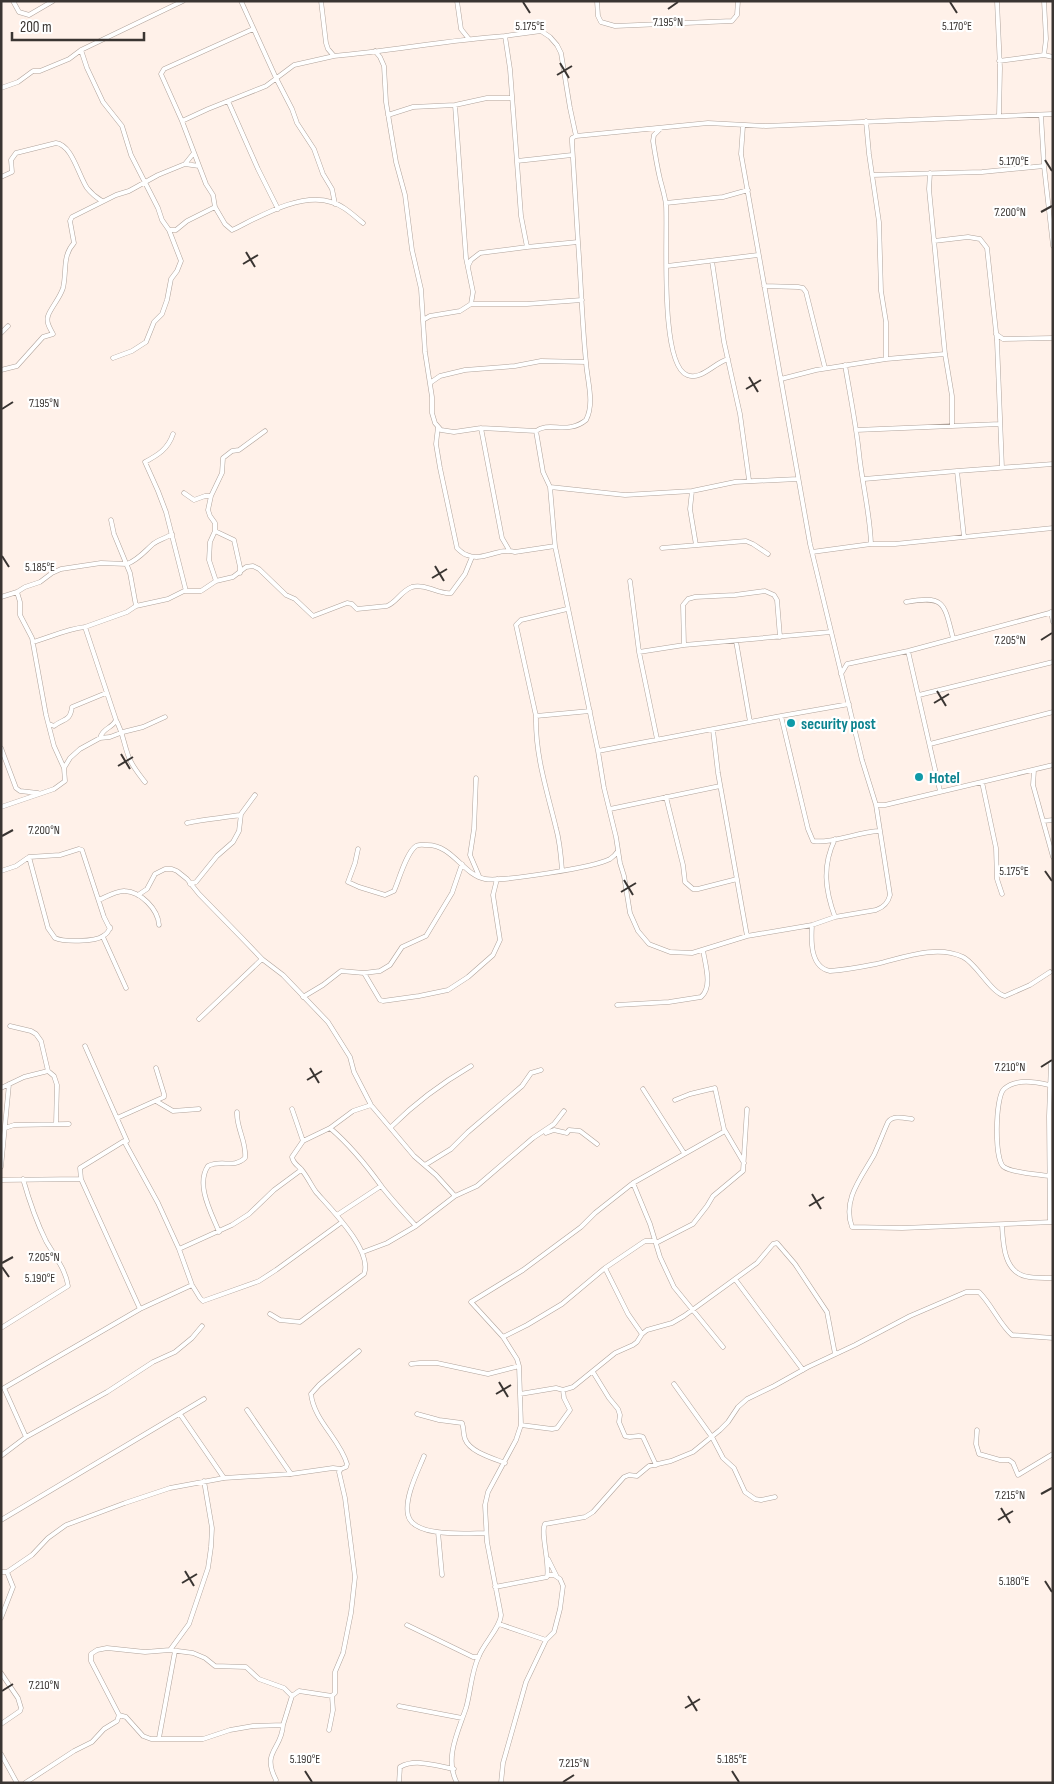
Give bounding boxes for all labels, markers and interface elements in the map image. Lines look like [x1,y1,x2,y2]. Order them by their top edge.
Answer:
scale bar [12,10,145,42]
text: 7.195°N [653,15,683,30]
text: 200 m [20,18,52,37]
text: 5.175°E [515,19,545,34]
text: 5.170°E [942,19,972,34]
text: 5.170°E [999,154,1029,169]
text: 7.200°N [994,205,1026,220]
text: 7.195°N [29,396,59,411]
text: 5.185°E [25,560,55,575]
text: 7.205°N [994,633,1026,648]
place label: security post [801,715,876,734]
marker: security post [785,717,797,729]
place label: Hotel [929,769,960,788]
marker: Hotel [913,771,925,783]
text: 7.200°N [28,823,60,838]
text: 5.175°E [999,864,1029,879]
text: 7.210°N [995,1060,1025,1075]
text: 7.205°N [28,1250,60,1265]
text: 5.190°E [25,1271,55,1286]
text: 7.215°N [995,1488,1025,1503]
text: 5.180°E [999,1574,1029,1589]
text: 7.210°N [29,1678,59,1693]
text: 5.190°E [290,1752,320,1767]
text: 5.185°E [717,1752,747,1767]
text: 7.215°N [559,1756,589,1771]

